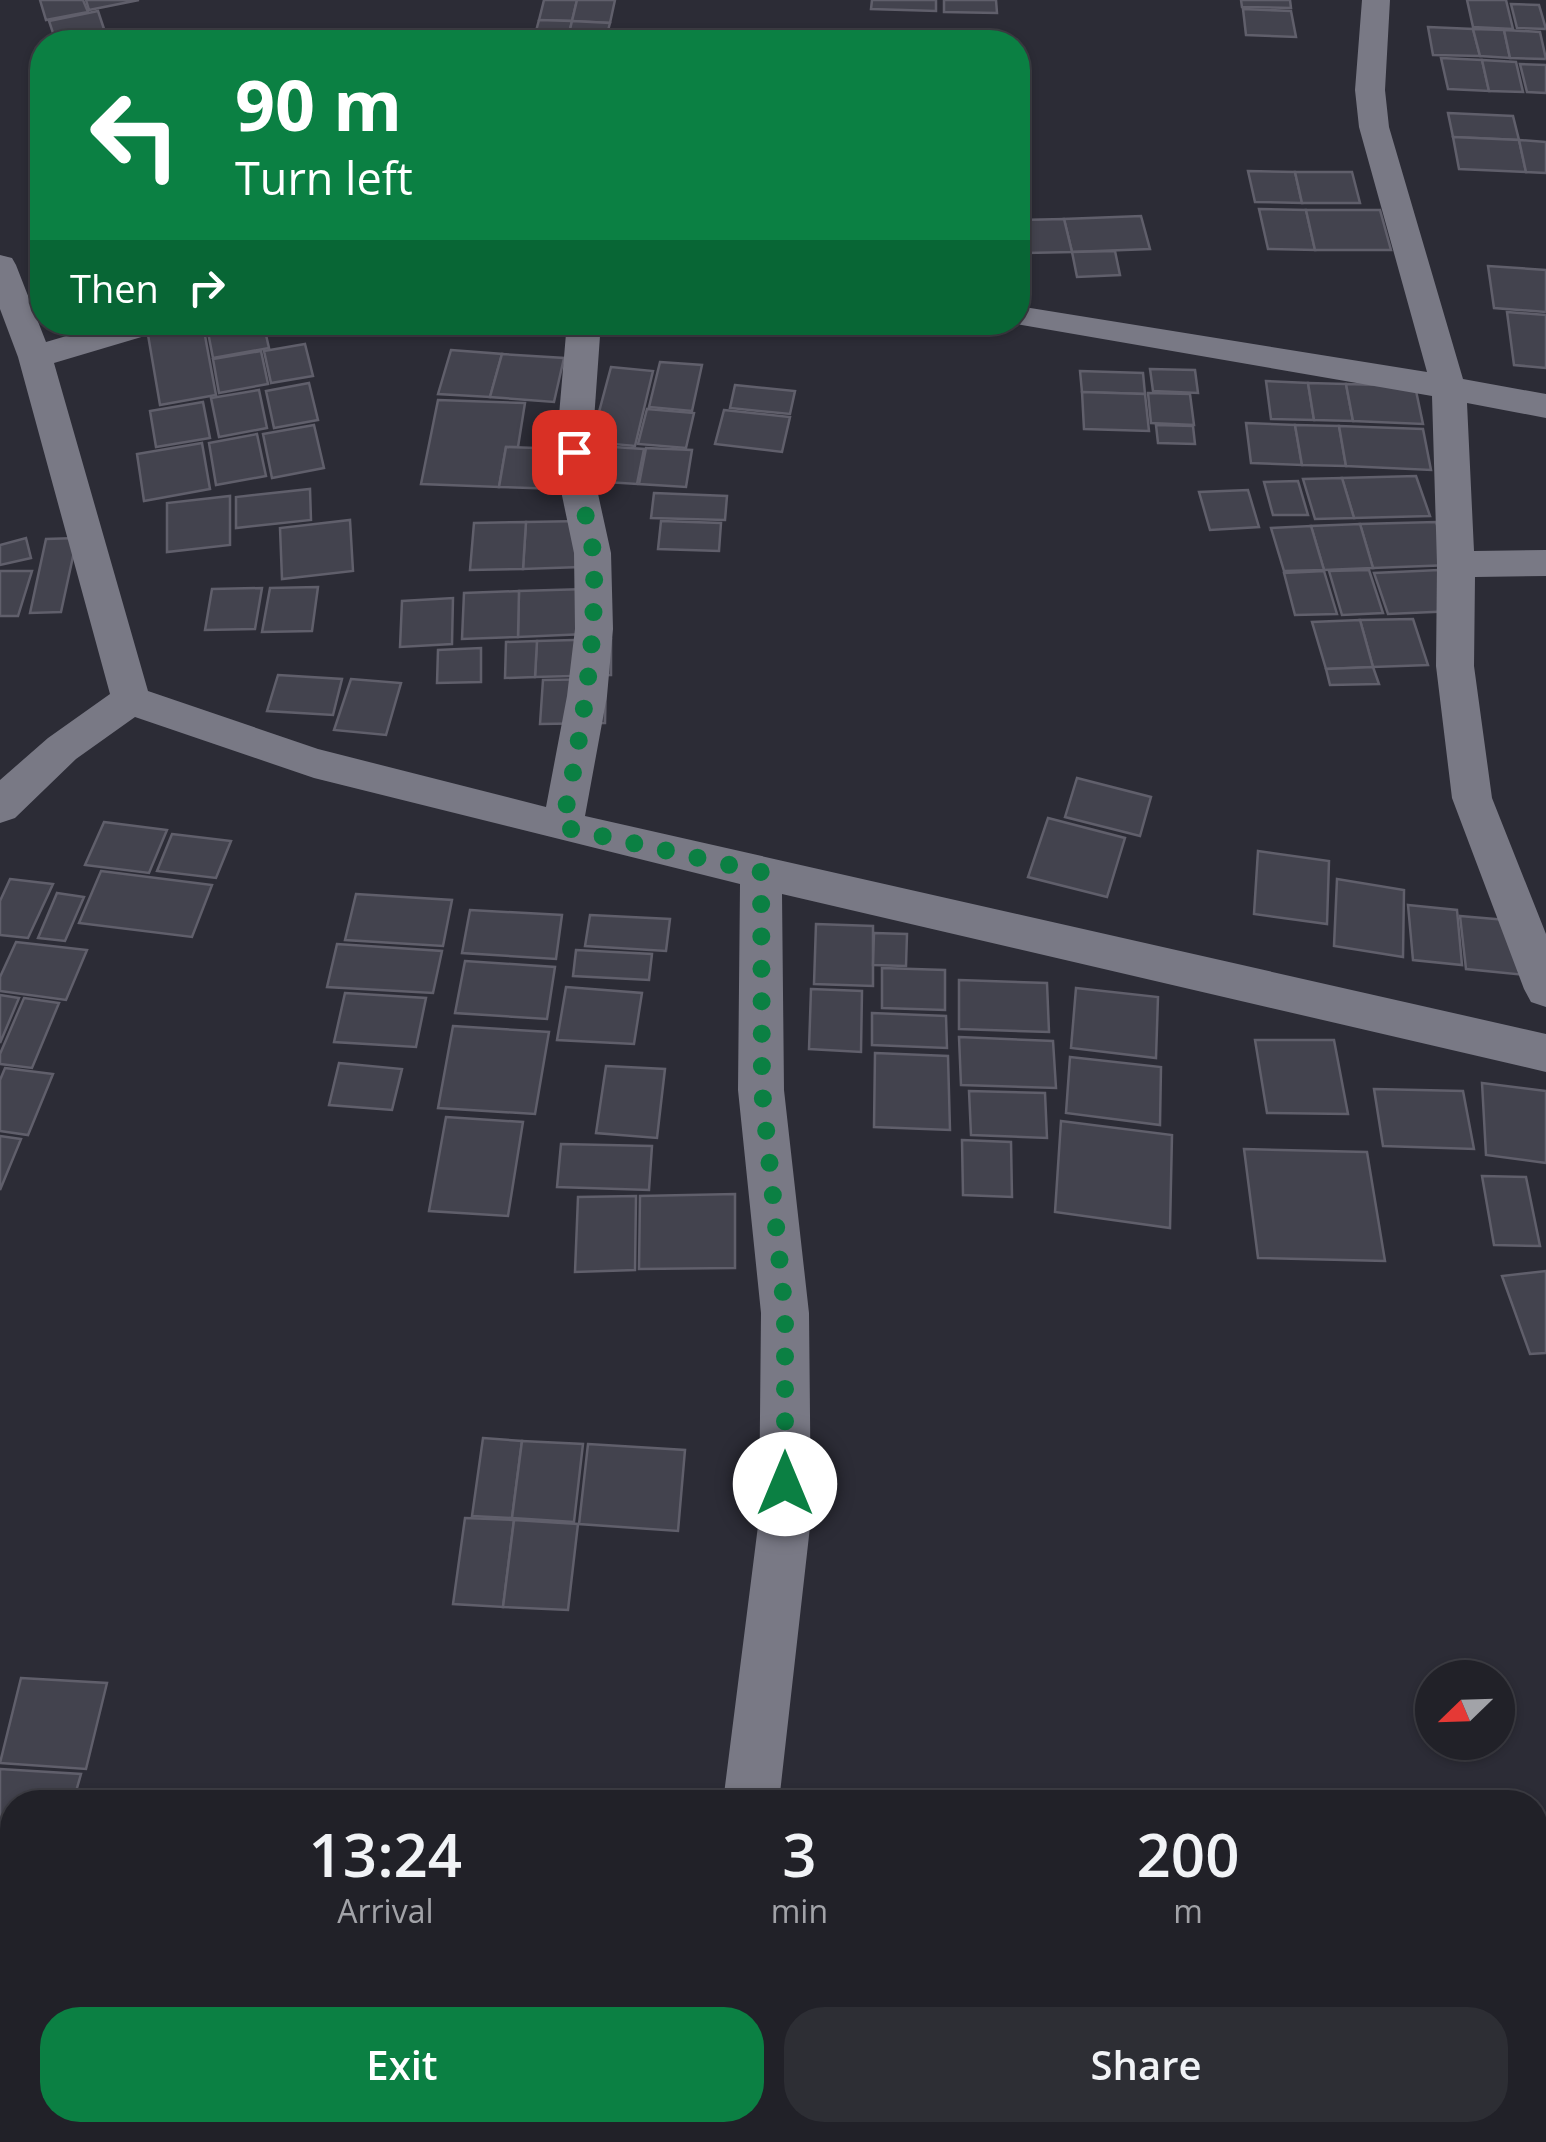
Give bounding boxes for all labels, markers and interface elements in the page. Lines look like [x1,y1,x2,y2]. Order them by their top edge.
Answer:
text: 90 m [235,56,402,152]
icon: left [70,70,200,200]
text: Turn left [235,147,413,208]
icon: right [179,260,234,315]
text: Then [70,262,159,314]
pin [532,410,617,495]
icon: arrive [547,425,602,480]
position arrow [733,1432,837,1536]
north arrow [1415,1660,1515,1760]
map controls [1415,1660,1515,1760]
text: 13:24 [309,1813,462,1895]
text: 3 [782,1813,817,1895]
text: 200 [1137,1813,1239,1895]
text: Arrival [337,1889,434,1932]
text: min [771,1889,828,1932]
text: m [1173,1889,1203,1932]
button: Exit [40,2007,764,2122]
button: Share [784,2007,1508,2122]

